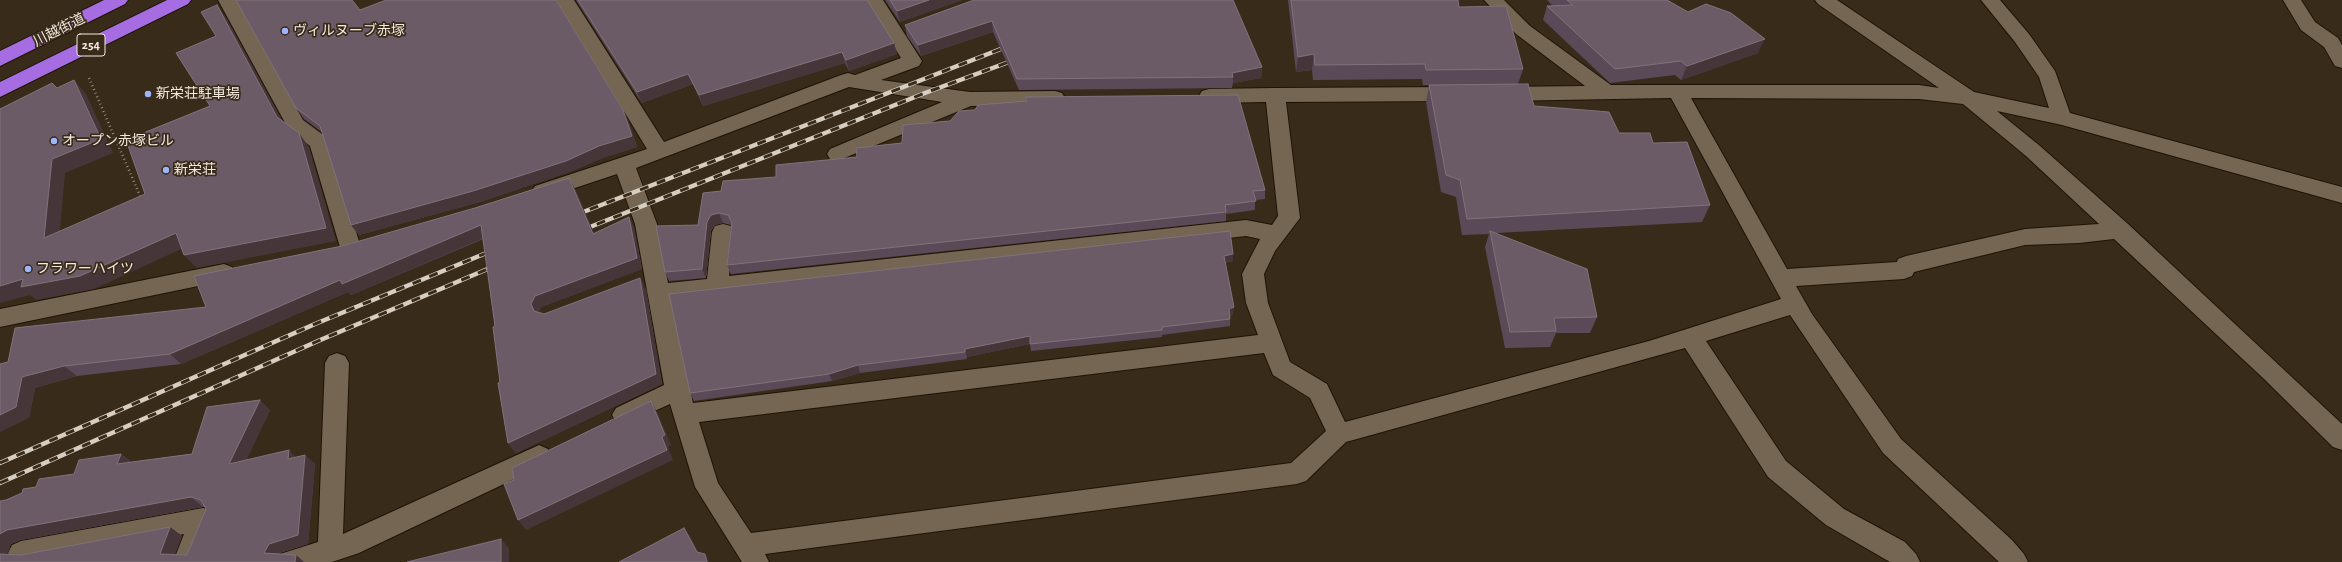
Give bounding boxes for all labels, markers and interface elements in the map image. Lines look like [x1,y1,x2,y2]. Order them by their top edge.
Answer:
street label: 川越街道 [30,10,88,50]
place label: ヴィルヌーブ赤塚 [293,23,405,39]
marker: ヴィルヌーブ赤塚 [280,26,290,36]
road number: 254 [77,34,105,56]
place label: 新栄荘駐車場 [156,86,240,102]
marker: 新栄荘駐車場 [143,89,153,99]
place label: オープン赤塚ビル [62,133,174,149]
marker: オープン赤塚ビル [49,136,59,146]
place label: 新栄荘 [174,162,216,178]
marker: 新栄荘 [161,165,171,175]
place label: フラワーハイツ [36,261,134,277]
marker: フラワーハイツ [23,264,33,274]

